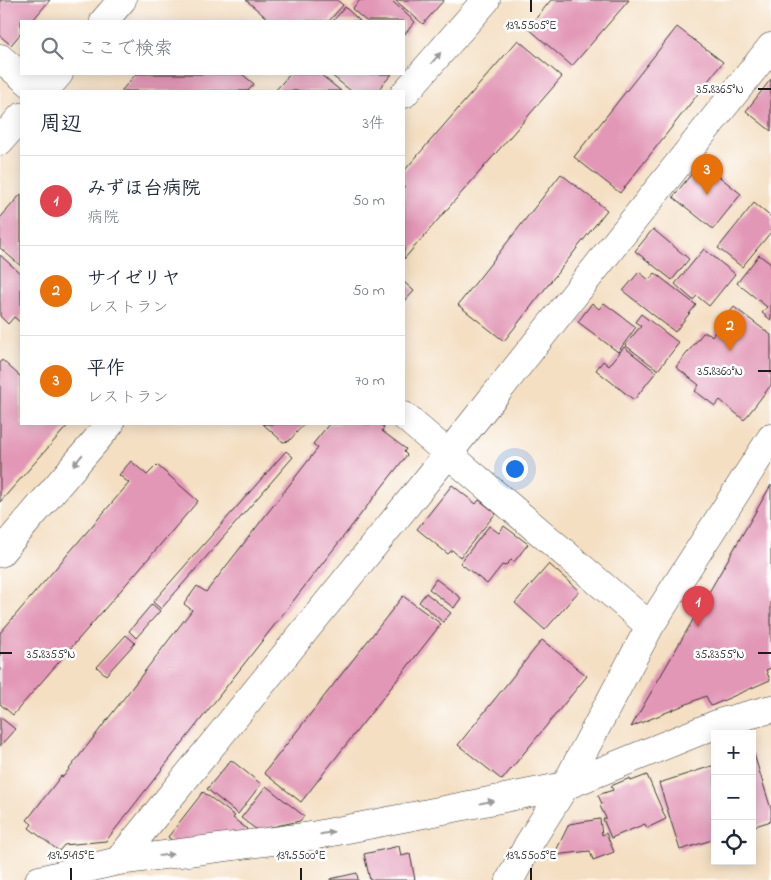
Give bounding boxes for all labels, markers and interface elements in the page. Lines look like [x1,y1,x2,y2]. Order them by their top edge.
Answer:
text: 139.5505°E [505,17,557,35]
search box [20,20,405,75]
icon: search [38,34,66,62]
text: ここで検索 [78,36,173,63]
one-way arrow [430,51,441,64]
text: 35.8365°N [696,81,744,99]
text: 周辺 [40,110,82,140]
text: 3件 [362,112,385,136]
pin: 3 [691,154,723,195]
text: みずほ台病院 [87,176,201,203]
text: 1 [53,189,59,213]
text: 50 m [353,189,385,213]
text: 病院 [87,206,119,230]
text: サイゼリヤ [87,266,181,293]
text: 2 [52,279,60,303]
text: 50 m [353,279,385,303]
text: レストラン [87,296,168,320]
pin: 2 [714,310,746,351]
text: 平作 [87,356,125,383]
text: 35.8360°N [697,363,743,381]
text: 3 [53,369,59,393]
text: 70 m [355,369,385,393]
text: レストラン [87,386,168,410]
one-way arrow [72,454,84,466]
your location [502,456,528,482]
pin: 1 [682,586,714,627]
text: 35.8355°N [27,646,75,664]
text: 35.8355°N [696,646,744,664]
map controls [711,730,756,865]
button: + [711,730,756,775]
button: − [711,775,756,820]
one-way arrow [479,797,495,805]
button: locate [711,820,756,865]
one-way arrow [320,828,336,836]
text: 139.5495°E [47,847,95,865]
text: 139.5500°E [276,847,326,865]
text: 139.5505°E [505,847,557,865]
one-way arrow [159,850,175,858]

